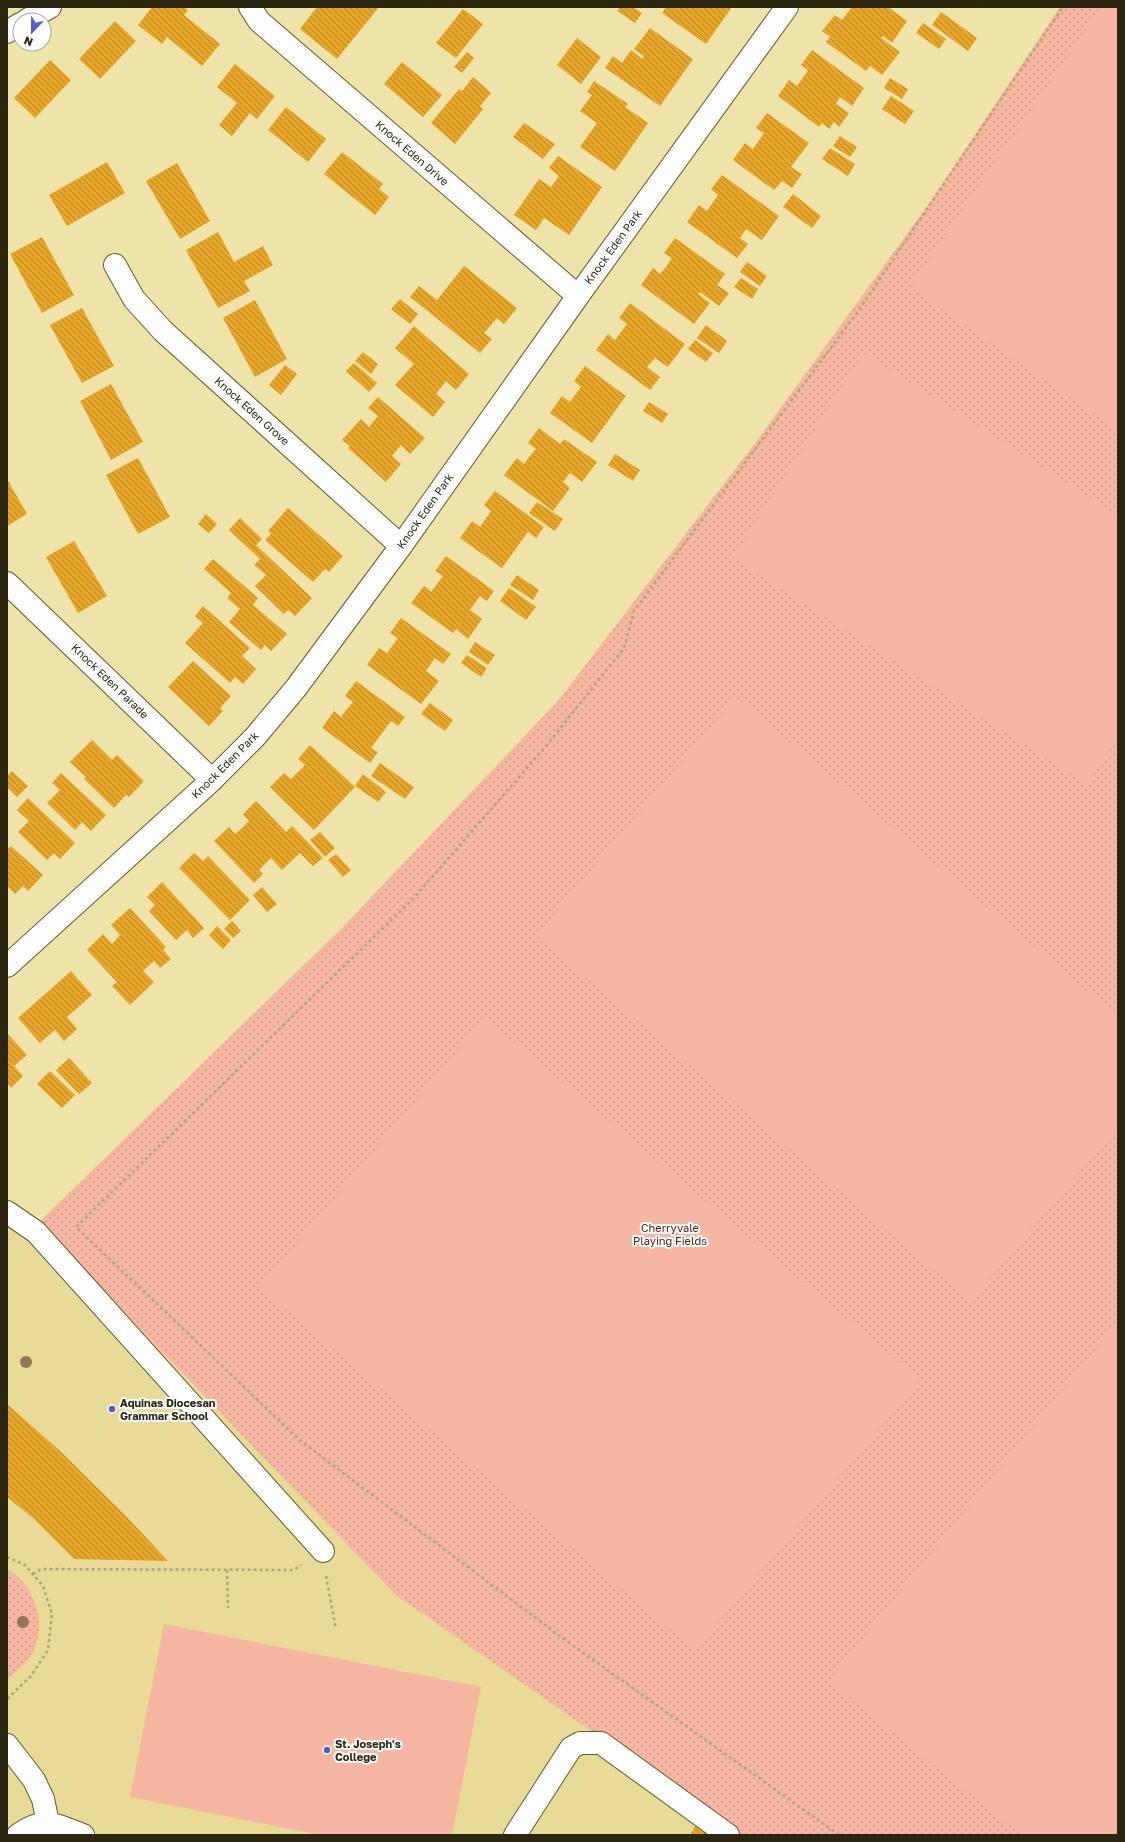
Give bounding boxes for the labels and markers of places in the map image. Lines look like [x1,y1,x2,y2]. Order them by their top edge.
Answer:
place label: Aquinas Diocesan Grammar School [120,1396,216,1422]
marker: Aquinas Diocesan Grammar School [107,1404,117,1414]
place label: St. Joseph's College [335,1737,401,1763]
marker: St. Joseph's College [322,1745,332,1755]

